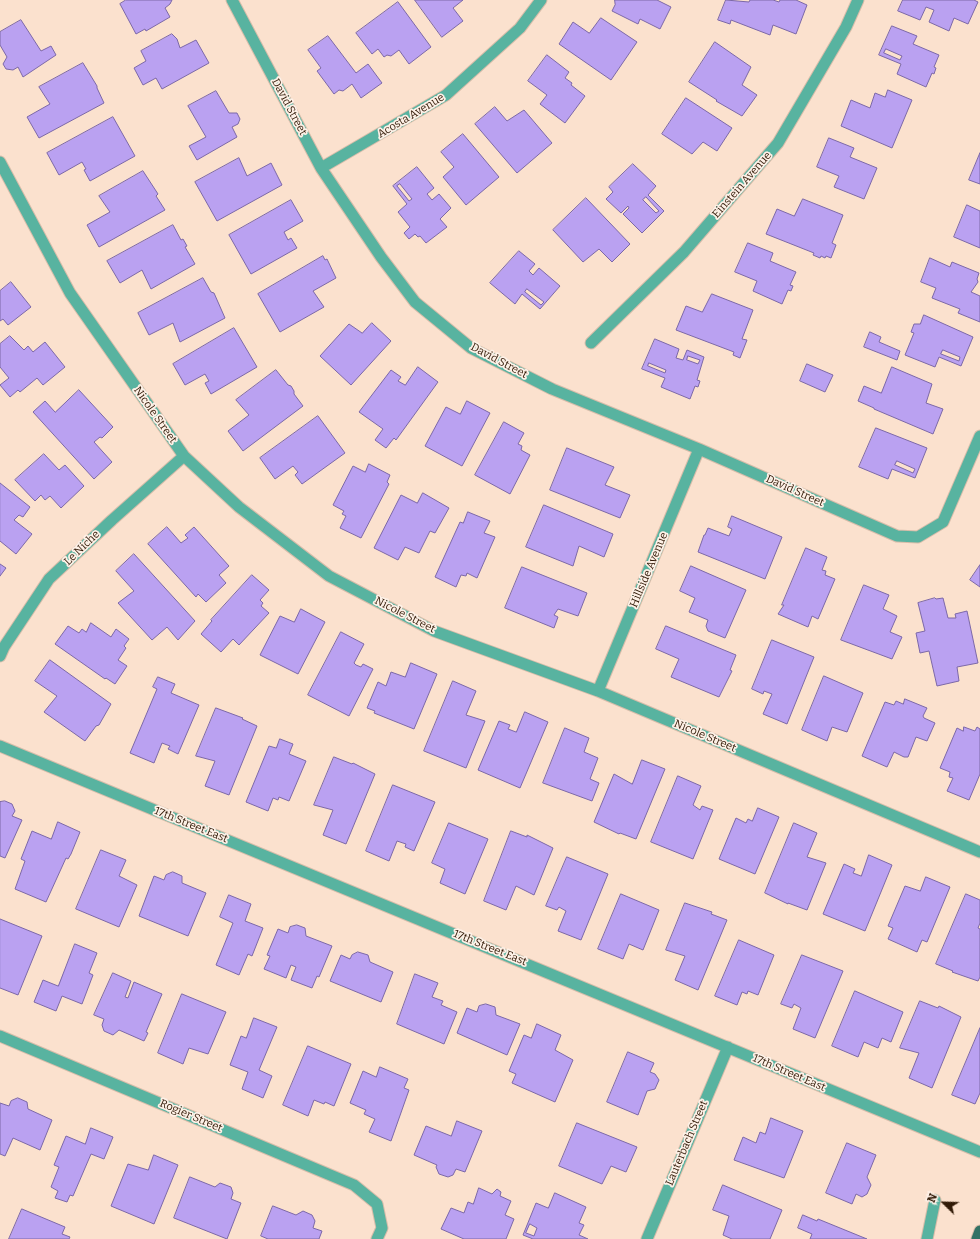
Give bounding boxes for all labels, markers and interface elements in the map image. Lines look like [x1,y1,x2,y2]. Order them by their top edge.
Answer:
street label: David Street [269,76,309,138]
street label: Acosta Avenue [375,91,447,141]
street label: Einstein Avenue [710,149,774,221]
street label: David Street [468,341,530,381]
street label: Nicole Street [131,384,179,446]
street label: David Street [764,472,826,510]
street label: Le Niche [61,528,103,568]
street label: Hillside Avenue [627,530,671,610]
street label: Nicole Street [373,594,437,636]
street label: Nicole Street [672,717,738,755]
street label: 17th Street East [152,804,230,846]
street label: 17th Street East [451,927,529,969]
street label: 17th Street East [751,1052,827,1094]
street label: Rogier Street [158,1097,224,1135]
street label: Lauterbach Street [663,1098,711,1188]
north arrow [924,1183,964,1223]
text: N [925,1192,940,1205]

